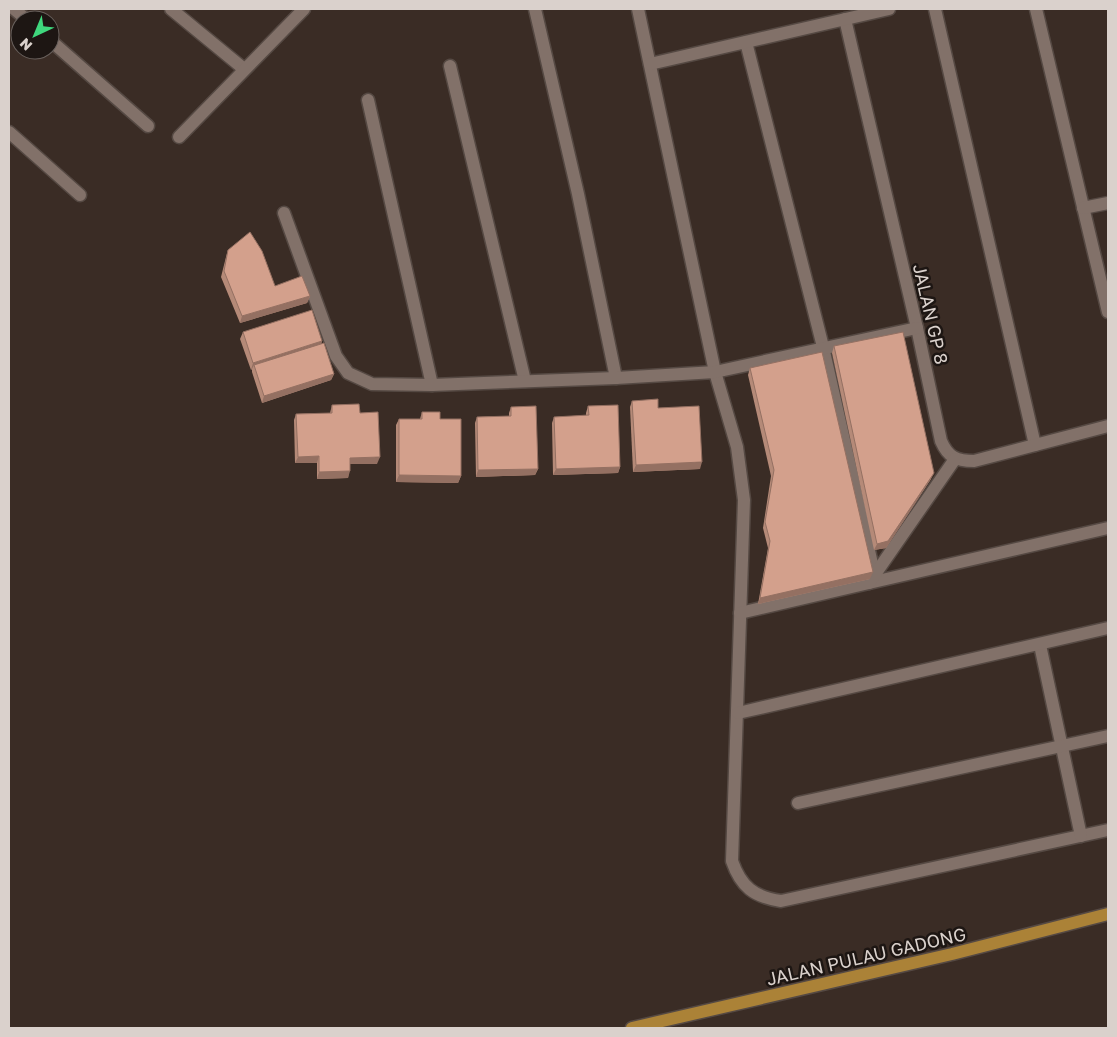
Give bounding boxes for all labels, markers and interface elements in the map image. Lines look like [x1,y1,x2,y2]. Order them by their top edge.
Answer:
north arrow [10,10,60,60]
text: N [16,35,35,55]
street label: JALAN GP 8 [909,262,953,366]
street label: JALAN PULAU GADONG [764,922,968,990]

